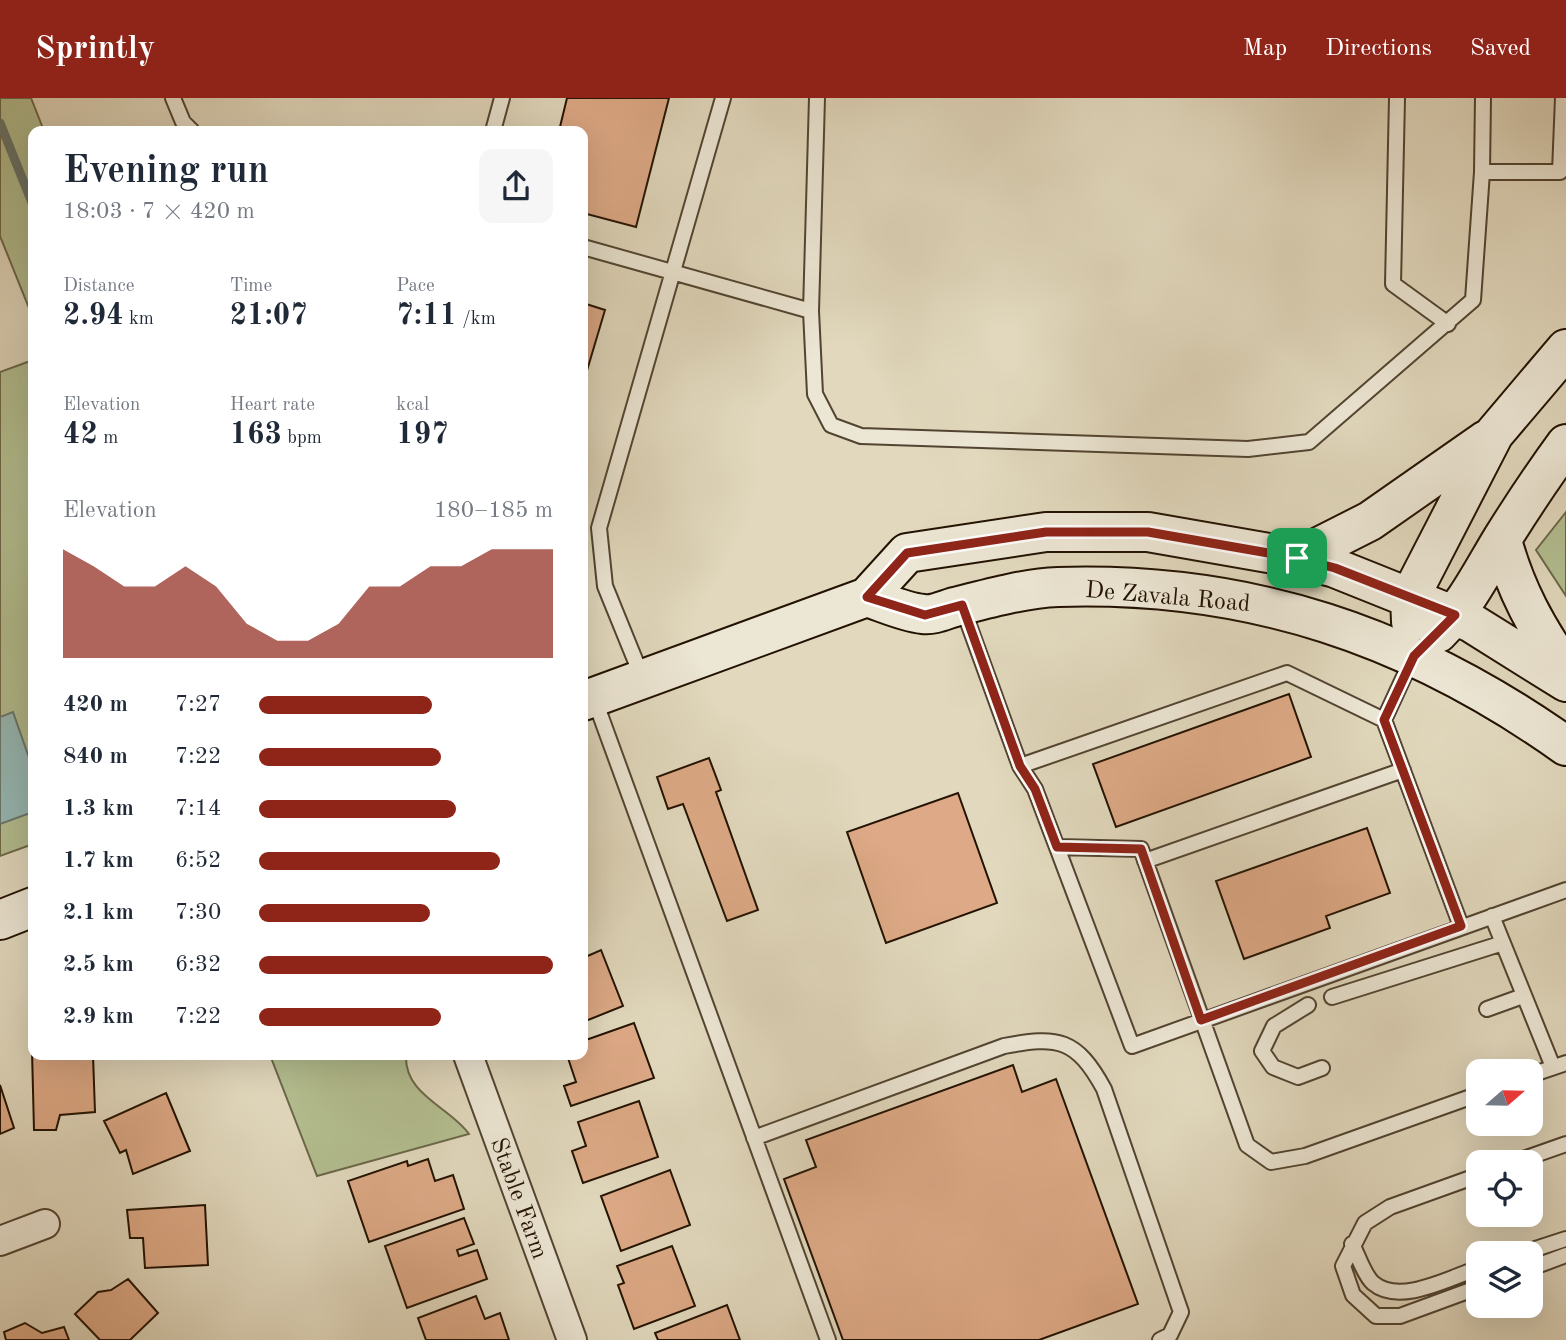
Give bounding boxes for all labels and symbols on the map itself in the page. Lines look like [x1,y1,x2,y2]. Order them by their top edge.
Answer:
pin [1267,528,1327,588]
street label: De Zavala Road [1084,579,1251,617]
north arrow [1466,1059,1544,1136]
street label: Stable Farm [485,1135,551,1263]

